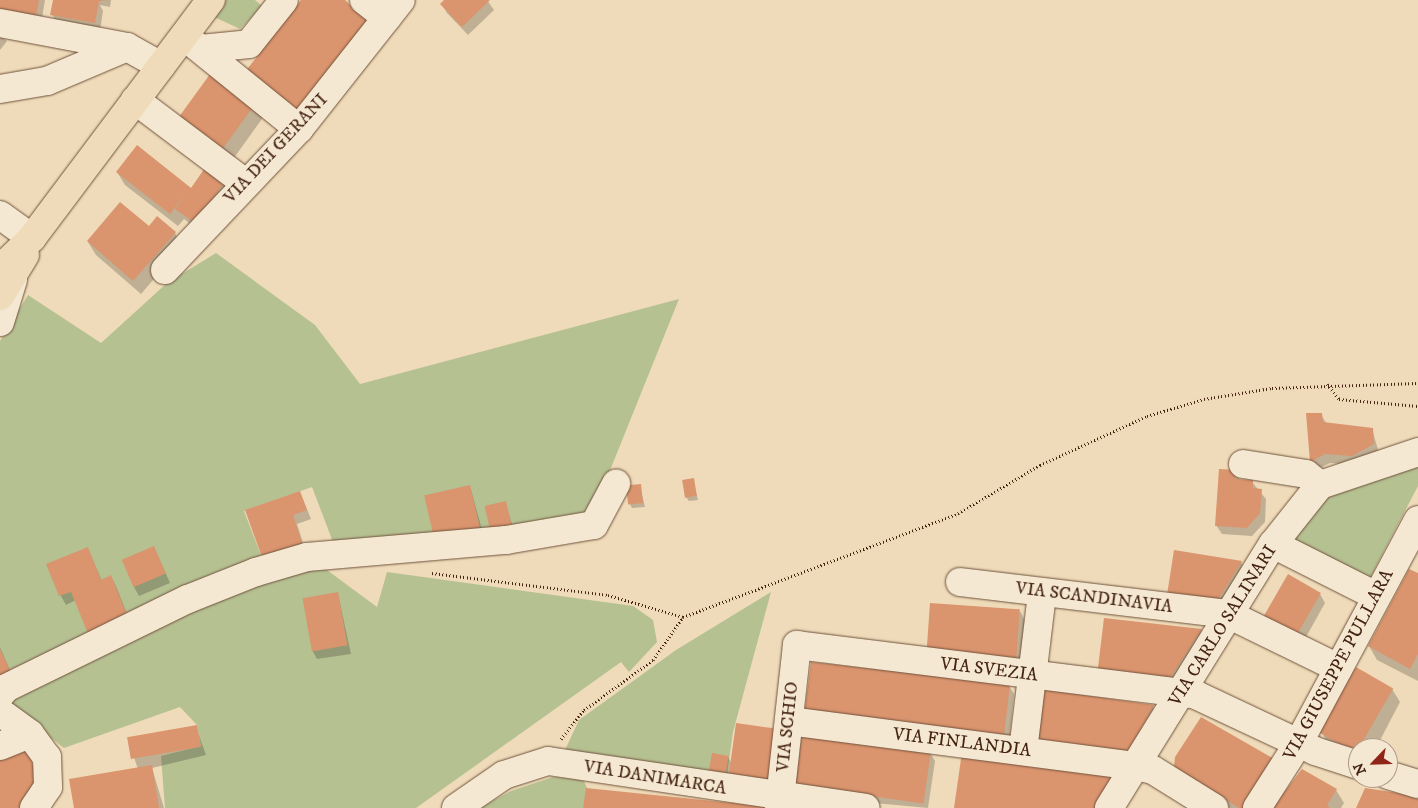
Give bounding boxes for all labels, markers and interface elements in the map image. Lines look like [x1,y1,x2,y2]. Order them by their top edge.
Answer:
street label: VIA DEI GERANI [220,90,332,208]
street label: VIA CARLO SALINARI [1165,542,1281,710]
street label: VIA GIUSEPPE PULLARA [1279,566,1399,764]
street label: VIA SCANDINAVIA [1014,578,1174,618]
street label: VIA SVEZIA [939,653,1039,687]
street label: VIA SCHIO [773,681,803,773]
street label: VIA FINLANDIA [892,724,1032,762]
north arrow [1348,738,1398,788]
street label: VIA DANIMARCA [582,756,728,800]
text: N [1350,760,1371,778]

